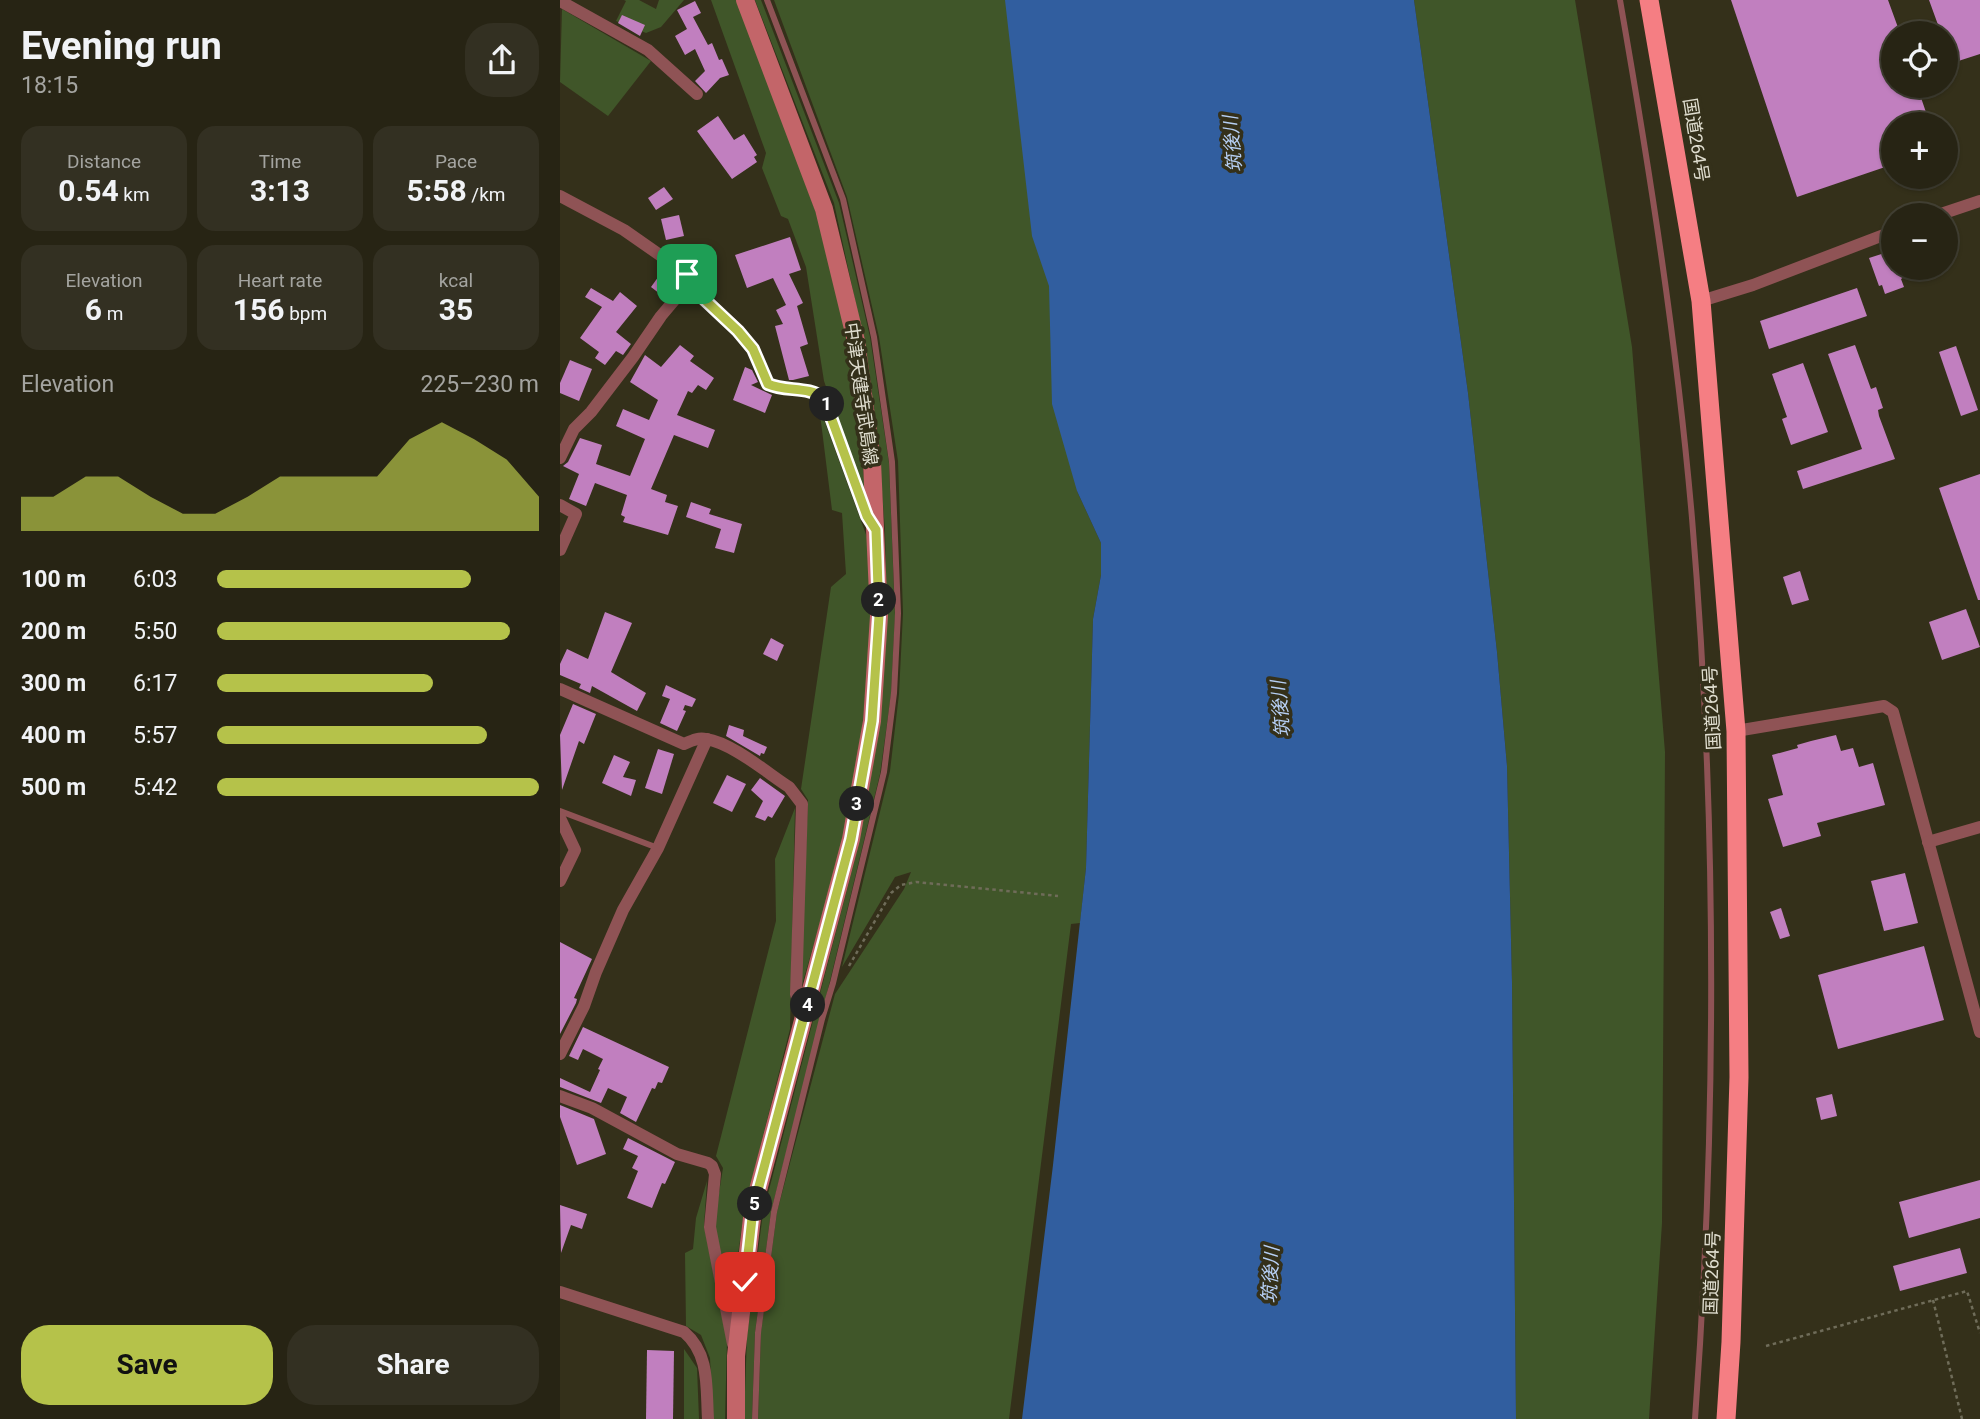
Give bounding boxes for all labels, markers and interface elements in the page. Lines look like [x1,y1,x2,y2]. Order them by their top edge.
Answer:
map controls [1881,21,1958,280]
button: locate [1881,21,1958,98]
button: share [465,23,539,97]
text: Evening run [21,24,222,68]
text: 18:15 [21,72,78,99]
street label: 国道264号 [1680,97,1713,183]
button: + [1881,112,1958,189]
water label: 筑後川 [1218,113,1246,173]
text: Distance [67,150,141,173]
text: Time [259,150,301,173]
text: Pace [435,150,477,173]
text: 0.54 [58,173,119,208]
text: 3:13 [250,173,310,208]
text: 5:58 [407,173,467,208]
text: km [119,183,150,206]
text: /km [467,183,505,206]
button: − [1881,203,1958,280]
pin [657,244,717,304]
icon: arrive [668,255,706,293]
text: Elevation [66,269,142,292]
text: Heart rate [238,269,322,292]
text: kcal [439,269,473,292]
text: 6 [85,292,102,327]
text: 156 [233,292,284,327]
text: 35 [439,292,473,327]
text: m [102,302,123,325]
text: bpm [284,302,327,325]
street label: 中津天建寺武島線 [841,321,882,467]
text: Elevation [21,371,114,398]
text: 225–230 m [420,371,539,398]
pin: 1 [810,386,844,422]
text: 1 [821,392,832,415]
text: 100 m [21,566,86,593]
text: 6:03 [133,566,177,593]
pin: 2 [862,582,896,618]
text: 2 [873,588,884,611]
text: 200 m [21,618,86,645]
text: 5:50 [133,618,177,645]
street label: 国道264号 [1699,665,1724,751]
text: 300 m [21,670,86,697]
text: 6:17 [133,670,177,697]
water label: 筑後川 [1266,678,1294,738]
text: 400 m [21,722,86,749]
text: 5:57 [133,722,177,749]
text: 500 m [21,774,86,801]
text: 5:42 [133,774,177,801]
pin: 3 [840,786,874,822]
text: 3 [851,792,862,815]
pin: 4 [790,988,826,1023]
text: 4 [802,993,813,1016]
pin: 5 [738,1186,772,1222]
text: 5 [749,1192,760,1215]
street label: 国道264号 [1700,1230,1723,1316]
water label: 筑後川 [1258,1244,1284,1304]
pin [715,1252,775,1312]
icon: check [726,1263,764,1301]
button: Save [21,1325,273,1405]
button: Share [287,1325,539,1405]

